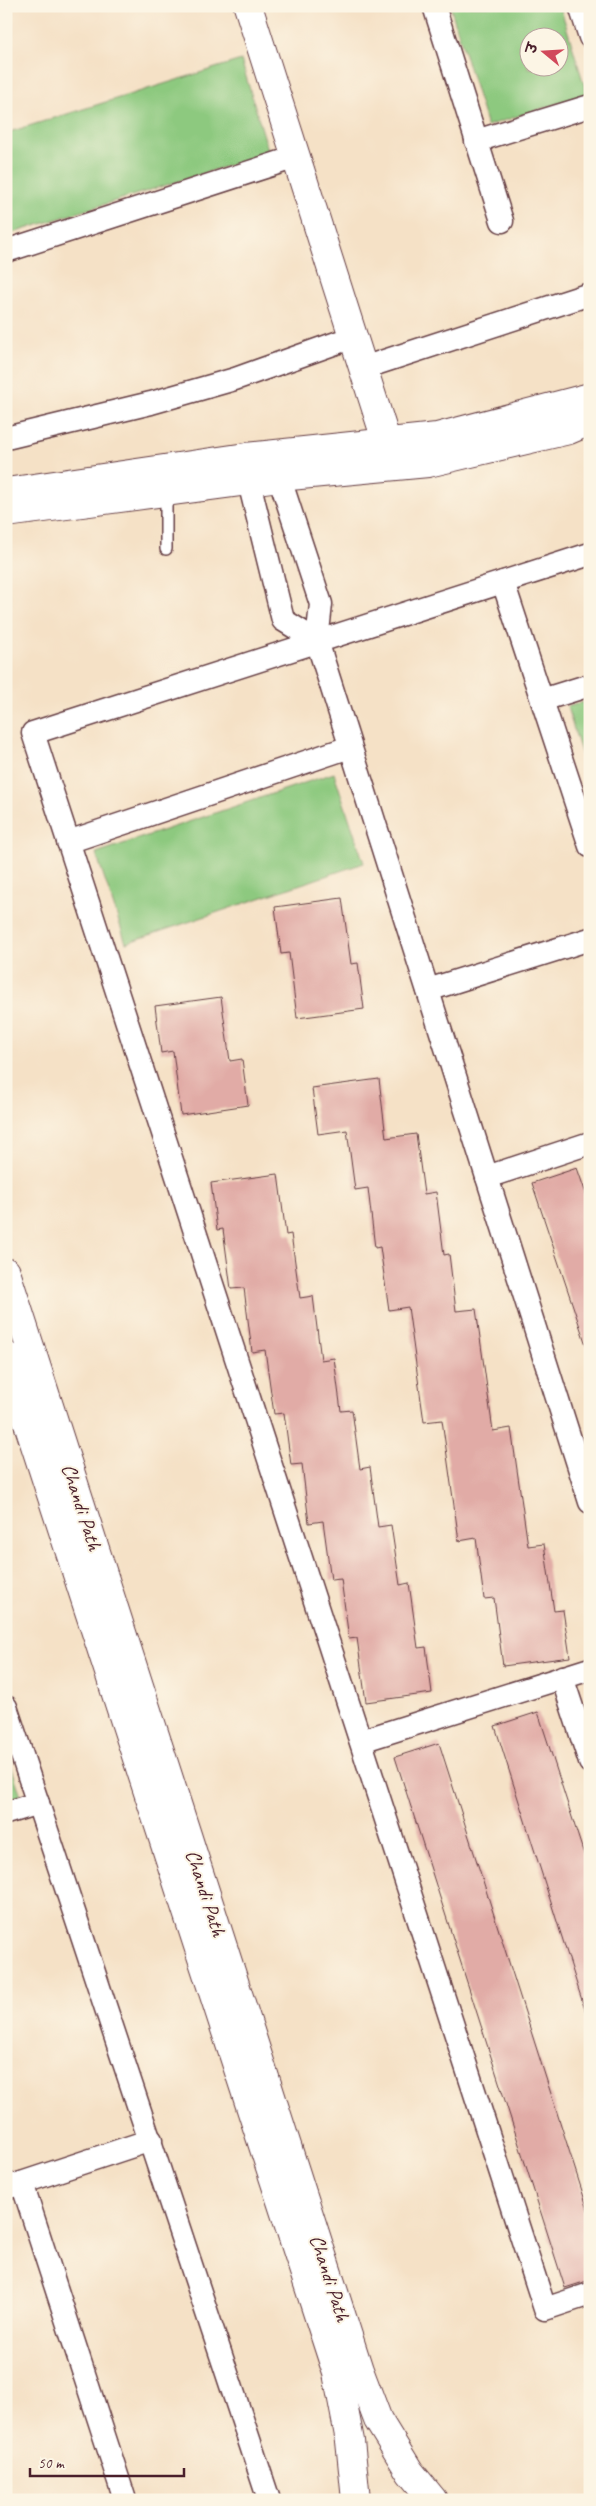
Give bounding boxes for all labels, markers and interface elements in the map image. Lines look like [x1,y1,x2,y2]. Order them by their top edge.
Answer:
north arrow [518,28,568,78]
text: उ [522,39,542,57]
street label: Chandi Path [56,1460,109,1555]
street label: Chandi Path [180,1846,233,1941]
street label: Chandi Path [304,2231,357,2326]
scale bar [30,2446,184,2478]
text: 50 m [38,2454,65,2473]

